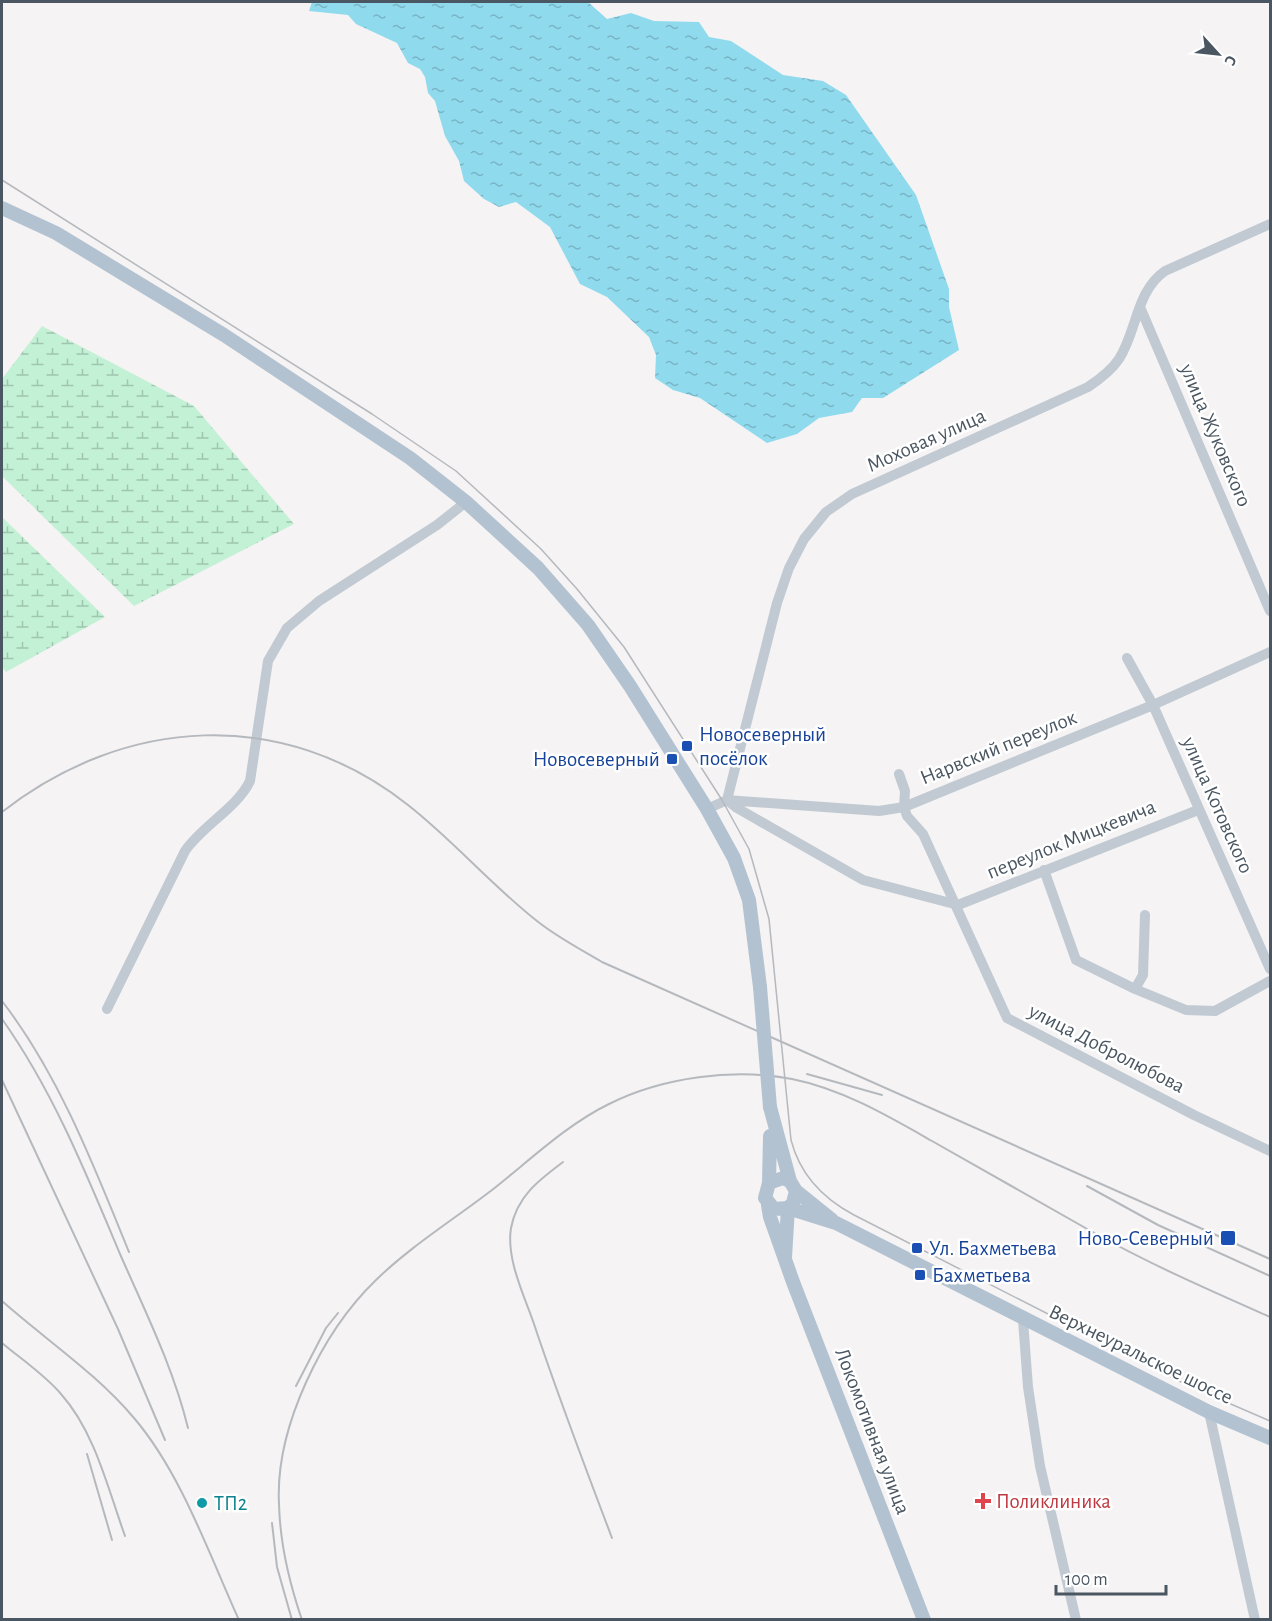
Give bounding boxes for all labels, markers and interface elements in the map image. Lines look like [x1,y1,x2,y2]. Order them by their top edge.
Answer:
north arrow [1188,24,1248,84]
text: С [1221,53,1240,68]
street label: улица Жуковского [1176,360,1255,510]
street label: Моховая улица [863,405,989,476]
street label: Нарвский переулок [917,706,1080,788]
place label: Новосеверный посёлок [699,724,826,769]
street label: улица Котовского [1178,733,1257,877]
marker: Новосеверный посёлок [680,739,694,753]
place label: Новосеверный [533,749,660,770]
marker: Новосеверный [665,752,679,766]
street label: переулок Мицкевича [984,796,1159,883]
street label: улица Добролюбова [1025,1000,1188,1097]
place label: Ново-Северный [1077,1228,1214,1249]
marker: Ново-Северный [1219,1229,1237,1247]
place label: Ул. Бахметьева [929,1238,1057,1259]
marker: Ул. Бахметьева [910,1241,924,1255]
place label: Бахметьева [932,1265,1031,1286]
marker: Бахметьева [913,1268,927,1282]
street label: Верхнеуральское шоссе [1045,1301,1236,1408]
street label: Локомотивная улица [831,1345,914,1517]
place label: Поликлиника [996,1491,1111,1512]
marker: Поликлиника [974,1492,992,1510]
place label: ТП2 [214,1493,247,1514]
marker: ТП2 [195,1496,209,1510]
scale bar [1056,1558,1166,1596]
text: 100 m [1065,1571,1108,1589]

